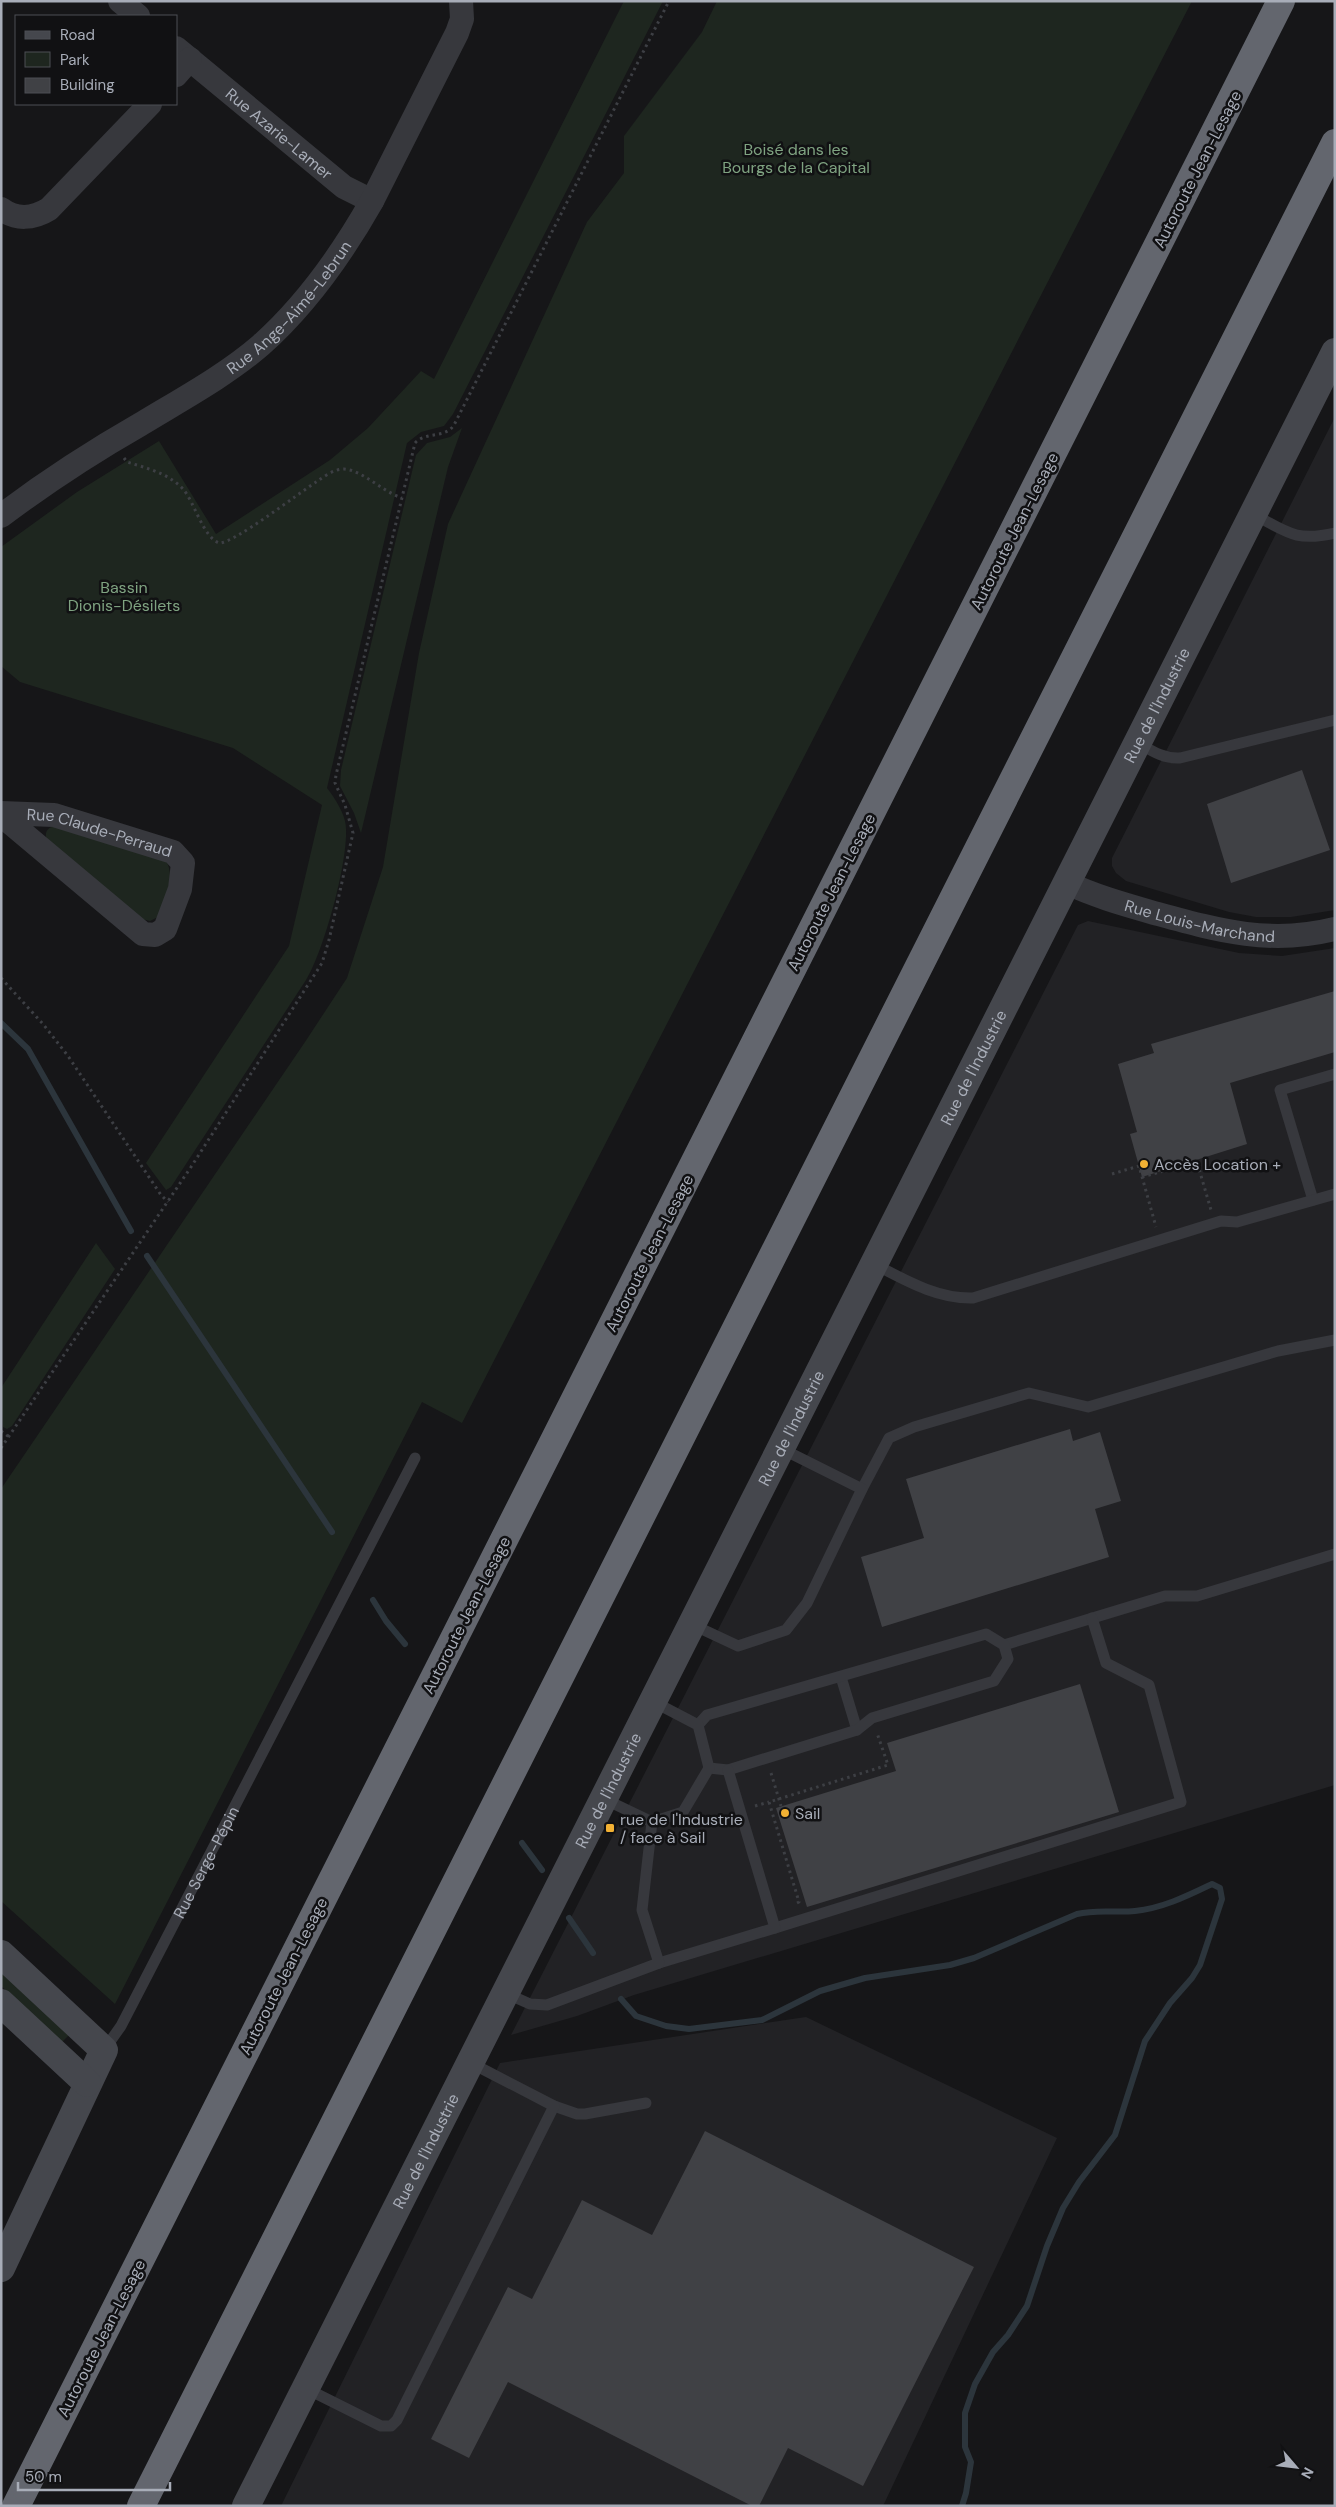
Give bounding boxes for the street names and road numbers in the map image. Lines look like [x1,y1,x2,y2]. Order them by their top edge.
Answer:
street label: Rue Azarie-Lamer [221,83,337,184]
street label: Autoroute Jean-Lesage [1149,87,1246,252]
street label: Rue Ange-Aimé-Lebrun [222,237,356,379]
street label: Autoroute Jean-Lesage [966,449,1063,614]
street label: Rue de l'Industrie [1119,644,1195,767]
street label: Rue Claude-Perraud [26,804,175,862]
street label: Autoroute Jean-Lesage [783,810,880,975]
street label: Rue Louis-Marchand [1122,895,1275,947]
street label: Rue de l'Industrie [936,1006,1012,1129]
street label: Autoroute Jean-Lesage [601,1171,698,1336]
street label: Rue de l'Industrie [754,1367,829,1489]
street label: Autoroute Jean-Lesage [418,1533,515,1698]
street label: Rue de l'Industrie [570,1729,646,1852]
street label: Rue Serge-Pépin [169,1803,244,1922]
street label: Autoroute Jean-Lesage [235,1894,332,2059]
street label: Rue de l'Industrie [388,2090,464,2212]
street label: Autoroute Jean-Lesage [53,2256,150,2421]

